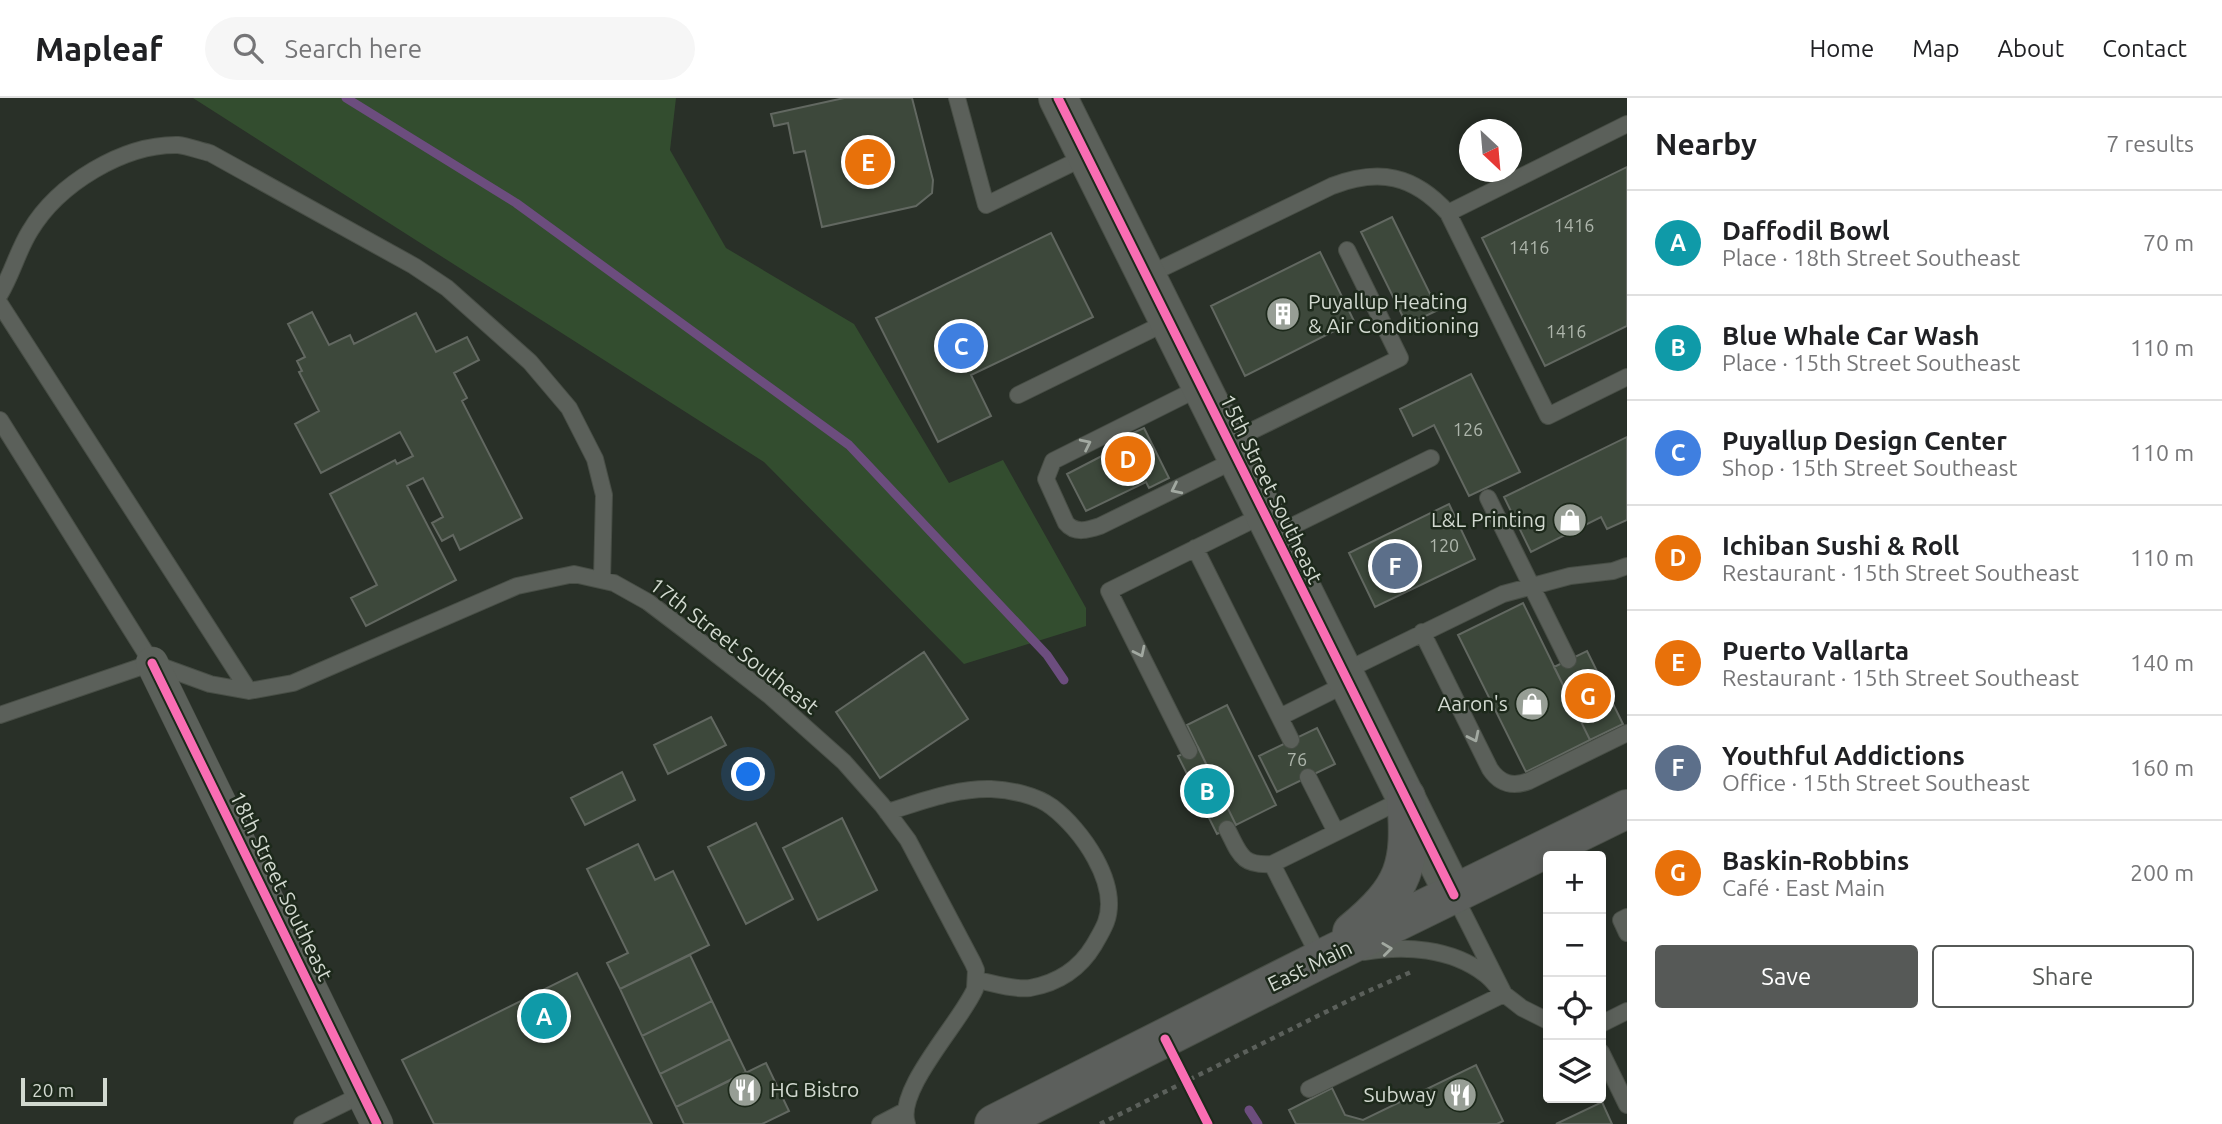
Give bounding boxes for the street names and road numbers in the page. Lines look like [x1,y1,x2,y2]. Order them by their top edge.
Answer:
street label: 15th Street Southeast [1216,390,1328,587]
street label: 17th Street Southeast [645,572,824,719]
street label: 18th Street Southeast [226,787,338,984]
street label: East Main [1263,934,1356,996]

